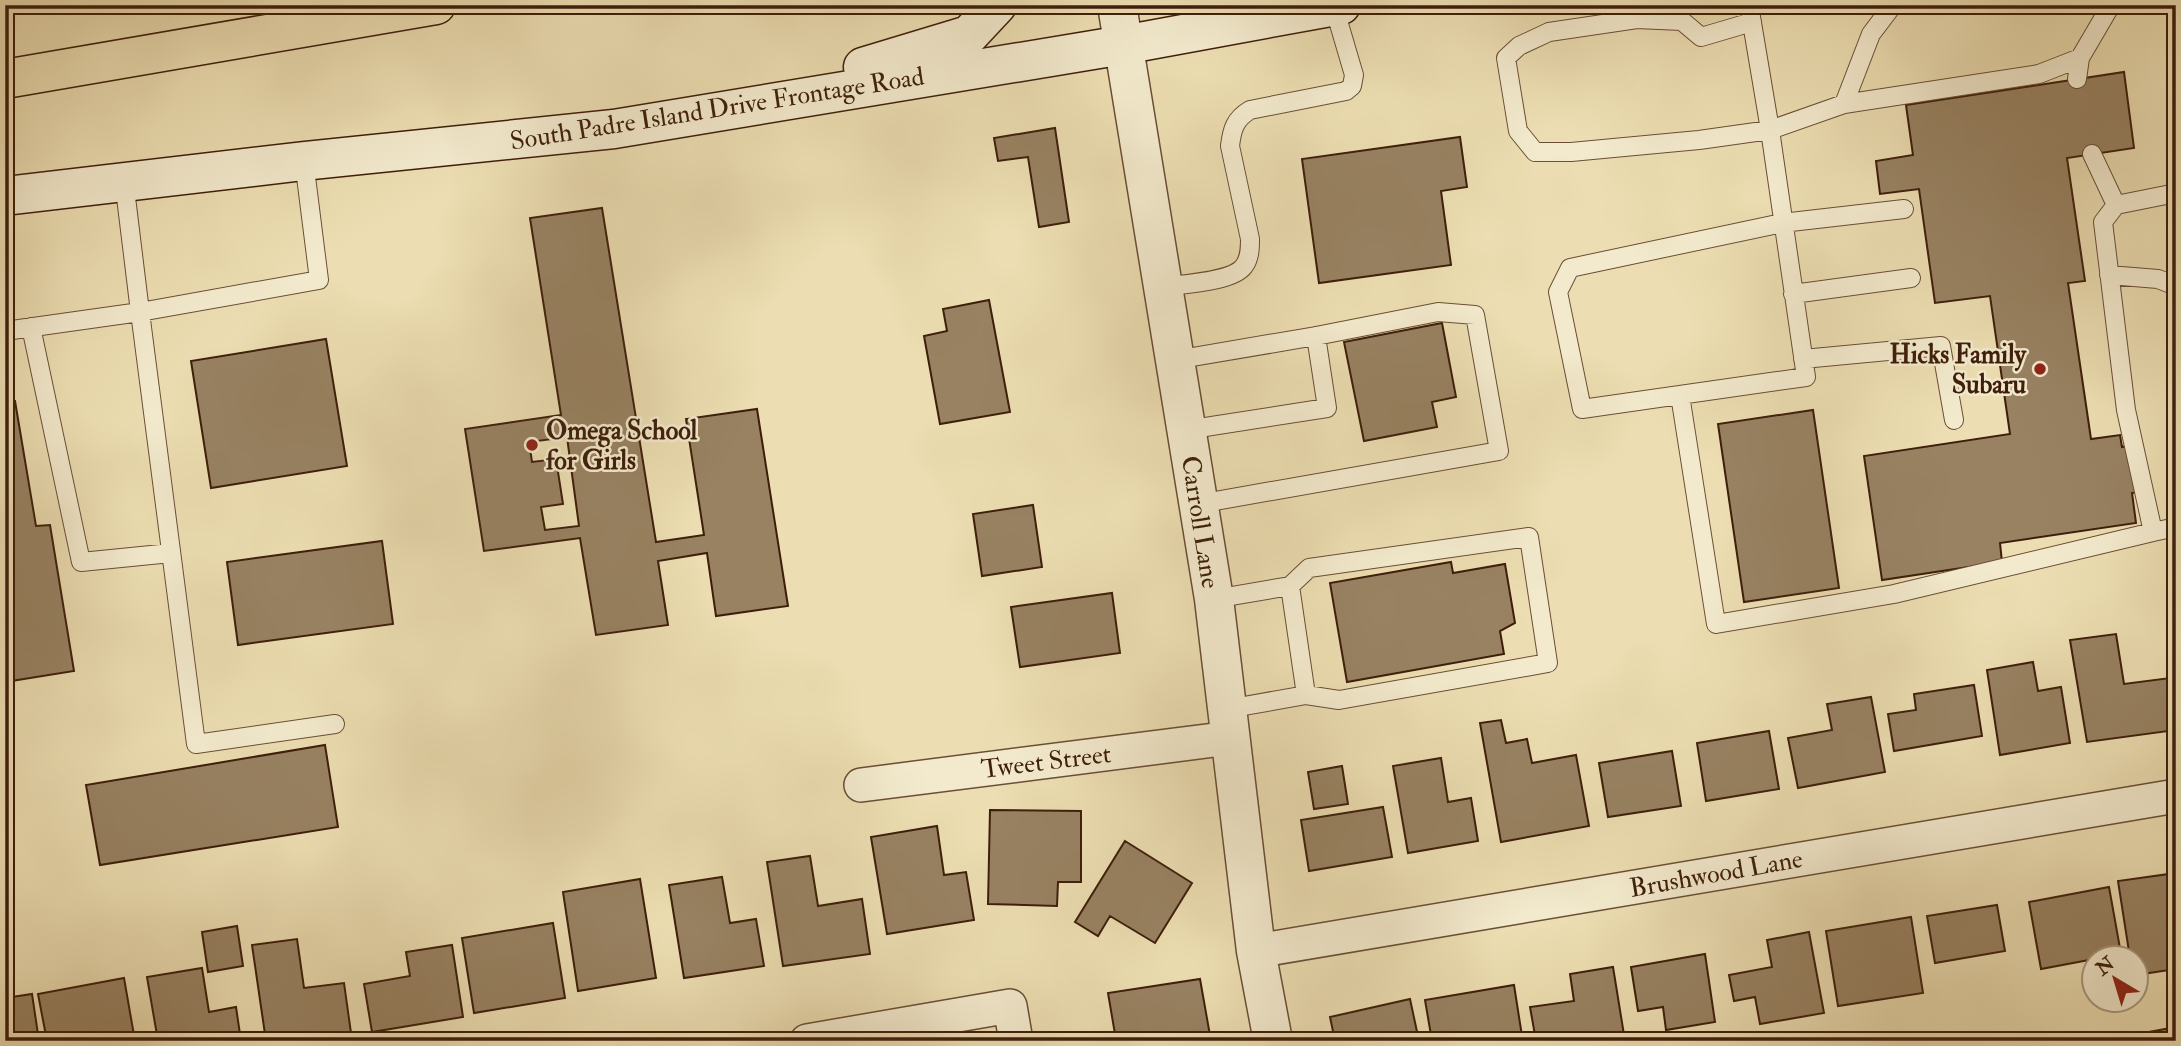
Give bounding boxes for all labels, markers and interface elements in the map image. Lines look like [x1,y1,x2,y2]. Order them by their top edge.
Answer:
street label: South Padre Island Drive Frontage Road [508,60,927,158]
place label: Hicks Family Subaru [1889,339,2028,401]
marker: Hicks Family Subaru [2032,361,2048,377]
place label: Omega School for Girls [546,415,698,477]
marker: Omega School for Girls [524,437,540,453]
street label: Carroll Lane [1174,454,1226,591]
street label: Tweet Street [979,738,1113,786]
street label: Brushwood Lane [1627,843,1805,905]
north arrow [2080,944,2150,1014]
text: N [2090,951,2120,982]

